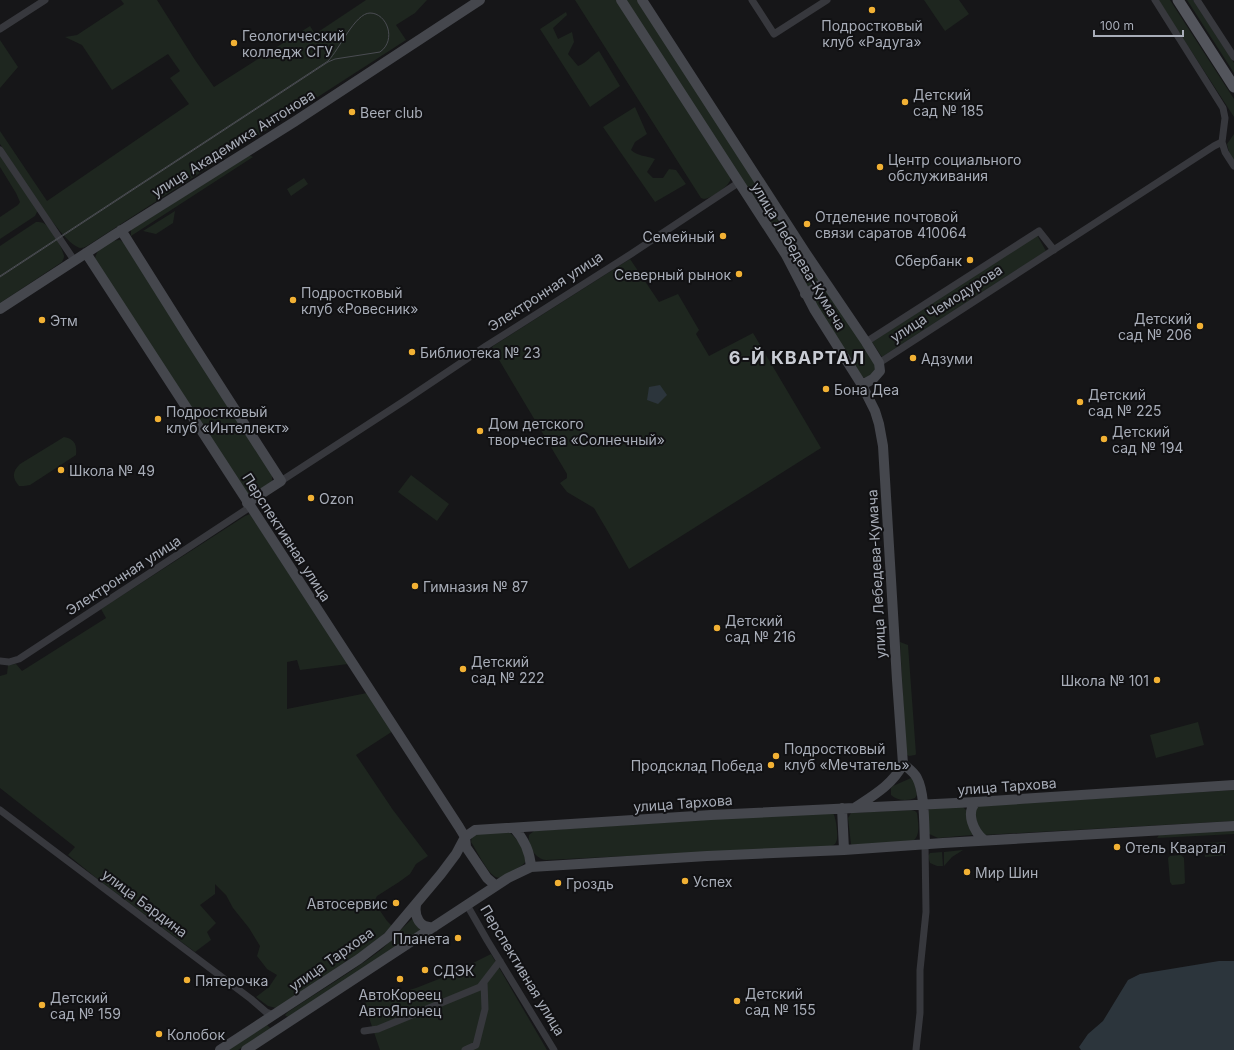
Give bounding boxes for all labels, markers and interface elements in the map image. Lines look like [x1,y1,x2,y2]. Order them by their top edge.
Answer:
marker: Подростковый клуб «Радуга» [867,5,877,15]
scale bar [1094,12,1183,38]
place label: Подростковый клуб «Радуга» [821,17,923,50]
text: 100 m [1100,18,1134,33]
place label: Геологический колледж СГУ [242,27,345,60]
marker: Геологический колледж СГУ [229,38,239,48]
street label: улица Академика Антонова [148,86,318,200]
place label: Детский сад № 185 [913,86,984,119]
marker: Детский сад № 185 [900,97,910,107]
place label: Beer club [360,104,423,121]
marker: Beer club [347,107,357,117]
place label: Центр социального обслуживания [888,151,1022,184]
marker: Центр социального обслуживания [875,162,885,172]
street label: улица Лебедева-Кумача [748,179,850,333]
place label: Отделение почтовой связи саратов 410064 [815,208,967,241]
marker: Отделение почтовой связи саратов 410064 [802,219,812,229]
place label: Семейный [643,228,715,245]
marker: Семейный [718,231,728,241]
street label: Электронная улица [484,247,606,335]
place label: Сбербанк [895,252,962,269]
marker: Сбербанк [965,255,975,265]
street label: улица Чемодурова [887,260,1005,346]
place label: Северный рынок [614,266,731,283]
marker: Северный рынок [734,269,744,279]
place label: Подростковый клуб «Ровесник» [301,284,418,317]
marker: Подростковый клуб «Ровесник» [288,295,298,305]
place label: Детский сад № 206 [1118,310,1192,343]
place label: Этм [50,312,78,329]
marker: Этм [37,315,47,325]
marker: Детский сад № 206 [1195,321,1205,331]
place label: Библиотека № 23 [420,344,541,361]
marker: Библиотека № 23 [407,347,417,357]
district label: 6-Й КВАРТАЛ [729,347,865,368]
place label: Адзуми [921,350,973,367]
marker: Адзуми [908,353,918,363]
place label: Бона Деа [834,381,899,398]
marker: Бона Деа [821,384,831,394]
place label: Детский сад № 225 [1088,386,1162,419]
marker: Детский сад № 225 [1075,397,1085,407]
place label: Подростковый клуб «Интеллект» [166,403,290,436]
marker: Подростковый клуб «Интеллект» [153,414,163,424]
place label: Дом детского творчества «Солнечный» [488,415,665,448]
place label: Детский сад № 194 [1112,423,1183,456]
marker: Дом детского творчества «Солнечный» [475,426,485,436]
marker: Детский сад № 194 [1099,434,1109,444]
place label: Школа № 49 [69,462,155,479]
marker: Школа № 49 [56,465,66,475]
street label: Перспективная улица [239,470,335,604]
street label: улица Лебедева-Кумача [863,489,889,659]
place label: Ozon [319,490,354,507]
marker: Ozon [306,493,316,503]
street label: Электронная улица [62,531,184,619]
place label: Гимназия № 87 [423,578,528,595]
marker: Гимназия № 87 [410,581,420,591]
place label: Детский сад № 216 [725,612,796,645]
marker: Детский сад № 216 [712,623,722,633]
place label: Детский сад № 222 [471,653,545,686]
marker: Детский сад № 222 [458,664,468,674]
place label: Школа № 101 [1061,672,1149,689]
marker: Школа № 101 [1152,675,1162,685]
place label: Подростковый клуб «Мечтатель» [784,740,910,773]
marker: Подростковый клуб «Мечтатель» [771,751,781,761]
place label: Продсклад Победа [631,757,763,774]
marker: Продсклад Победа [766,760,776,770]
street label: улица Тархова [957,774,1057,798]
street label: улица Тархова [633,791,733,815]
place label: Отель Квартал [1125,839,1226,856]
marker: Отель Квартал [1112,842,1122,852]
place label: Мир Шин [975,864,1038,881]
street label: улица Бардина [99,865,191,941]
marker: Мир Шин [962,867,972,877]
place label: Успех [693,873,733,890]
place label: Гроздь [566,875,614,892]
marker: Успех [680,876,690,886]
marker: Гроздь [553,878,563,888]
place label: Автосервис [307,895,388,912]
marker: Автосервис [391,898,401,908]
street label: Перспективная улица [477,901,569,1039]
street label: улица Тархова [285,924,377,994]
place label: Планета [393,930,450,947]
marker: Планета [453,933,463,943]
place label: СДЭК [433,962,475,979]
marker: СДЭК [420,965,430,975]
place label: Пятерочка [195,972,268,989]
marker: АвтоКореец АвтоЯпонец [395,974,405,984]
marker: Пятерочка [182,975,192,985]
place label: Детский сад № 155 [745,985,816,1018]
place label: АвтоКореец АвтоЯпонец [359,986,442,1019]
place label: Детский сад № 159 [50,989,121,1022]
marker: Детский сад № 155 [732,996,742,1006]
marker: Детский сад № 159 [37,1000,47,1010]
place label: Колобок [167,1026,225,1043]
marker: Колобок [154,1029,164,1039]

